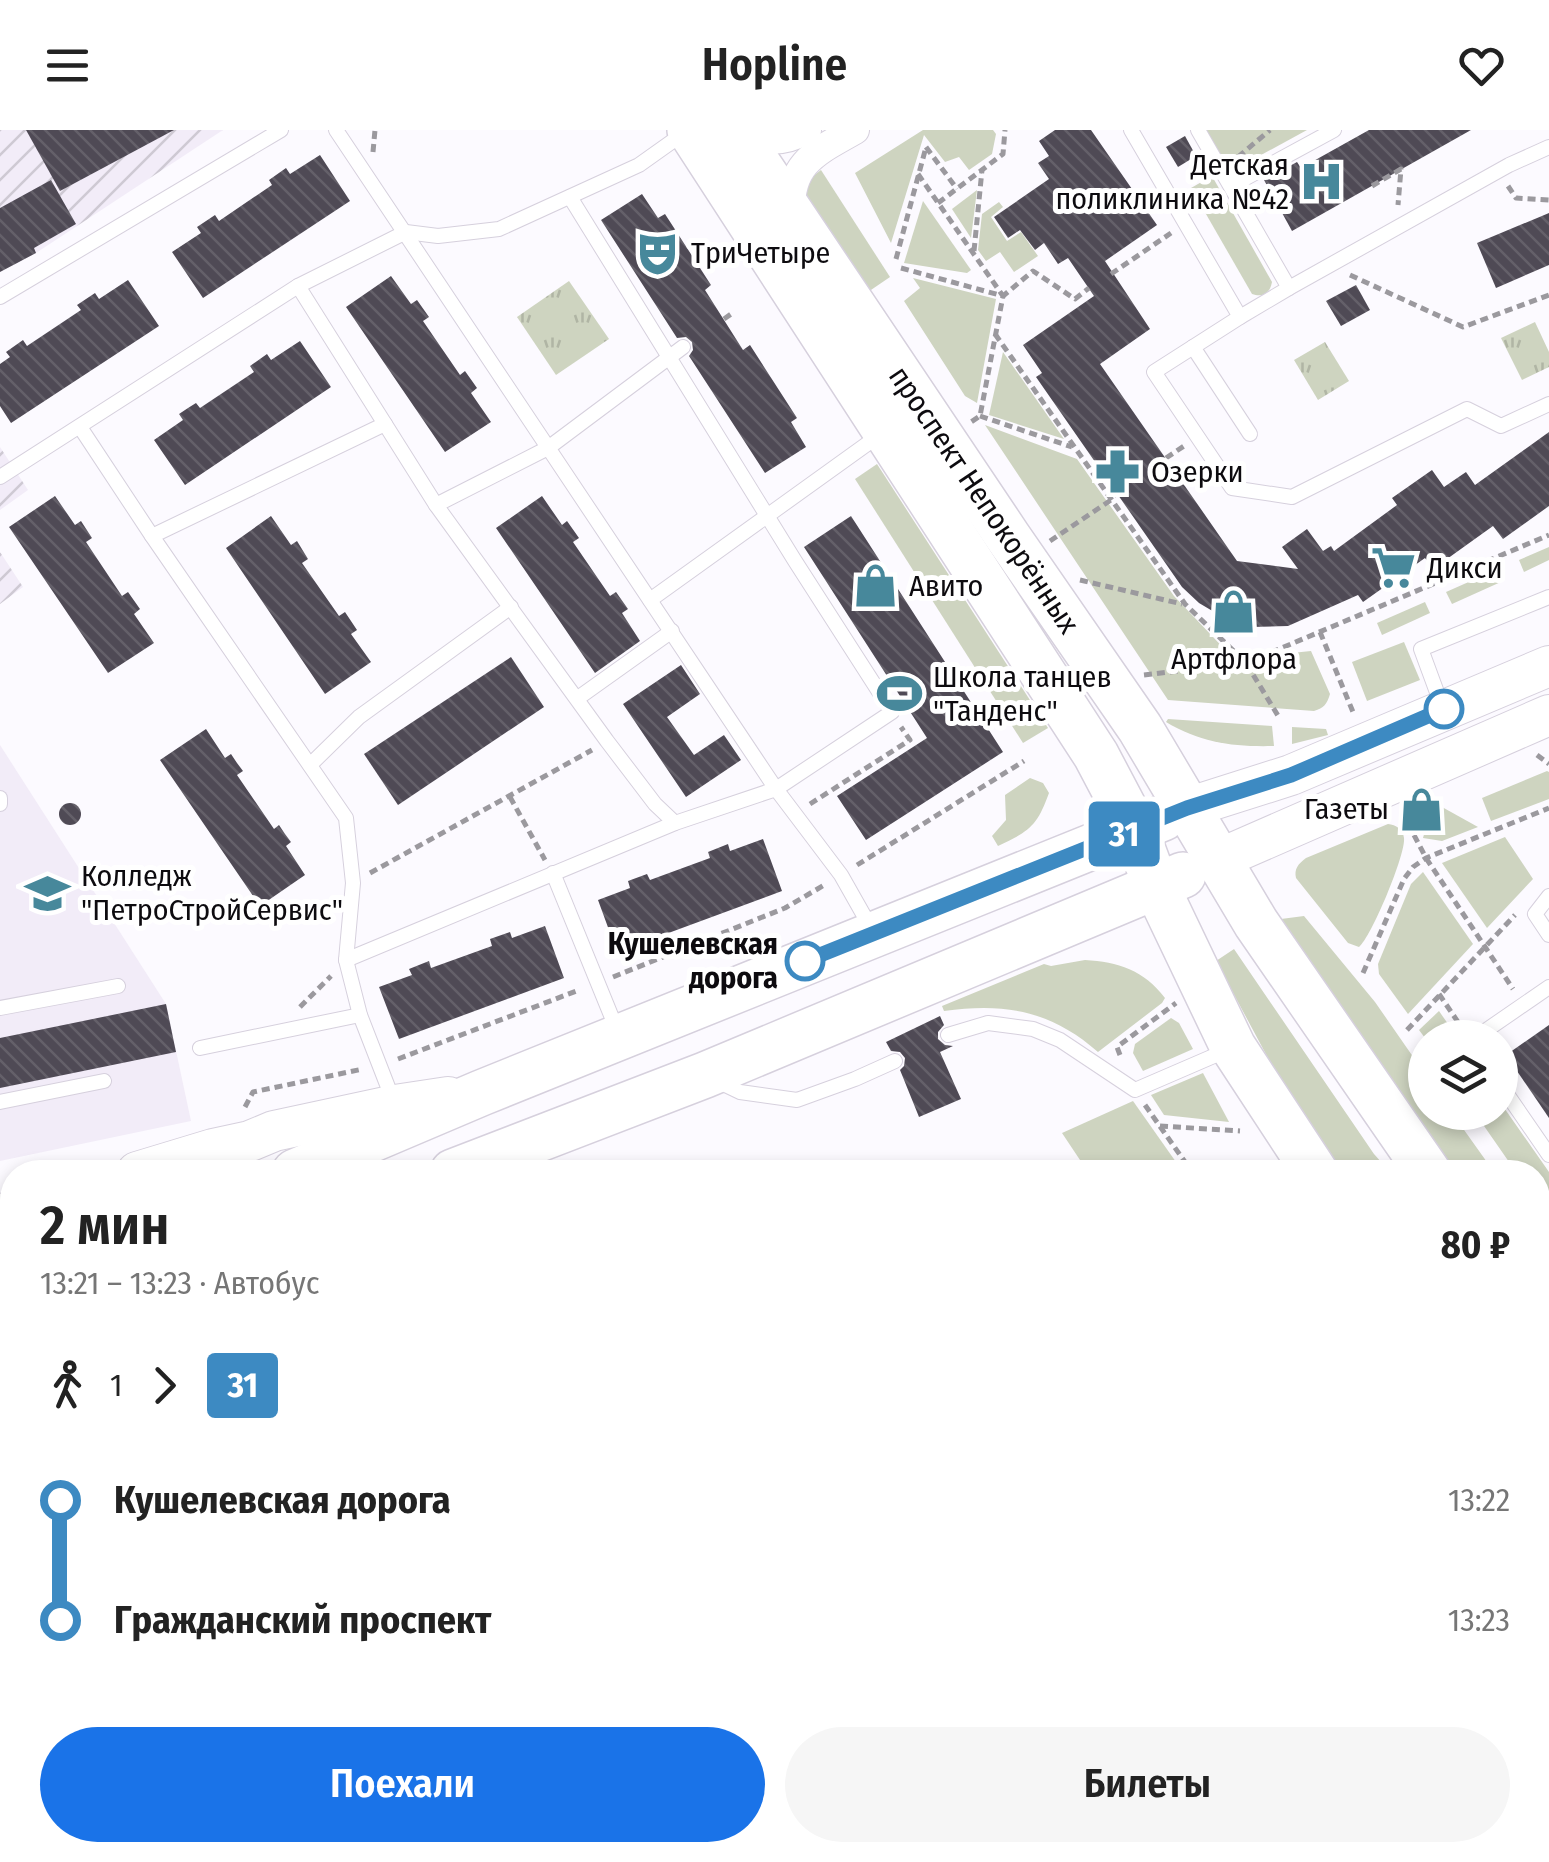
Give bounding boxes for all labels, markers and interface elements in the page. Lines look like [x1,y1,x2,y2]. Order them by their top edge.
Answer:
icon: menu [40,38,95,93]
text: Hopline [702,38,847,92]
icon: heart [1454,38,1509,93]
place label: Детская поликлиника №42 [1055,147,1289,217]
hospital icon: Детская поликлиника №42 [1298,158,1346,206]
theatre icon: ТриЧетыре [634,229,682,277]
place label: ТриЧетыре [691,235,830,271]
street label: проспект Непокорённых [881,360,1087,641]
pharmacy icon: Озерки [1094,448,1142,496]
place label: Озерки [1151,454,1244,490]
supermarket icon: Дикси [1370,544,1418,592]
place label: Дикси [1426,550,1503,586]
shop icon: Авито [852,562,900,610]
place label: Авито [909,568,983,604]
shop icon: Артфлора [1210,588,1258,636]
place label: Артфлора [1171,641,1297,677]
place label: Школа танцев "Танденс" [933,659,1111,729]
sports icon: Школа танцев "Танденс" [876,670,924,718]
unlabelled marker [1425,690,1463,728]
shop icon: Газеты [1398,785,1446,833]
place label: Газеты [1304,791,1389,827]
line badge: 31 [1079,802,1169,866]
text: 31 [1109,813,1139,855]
place label: Колледж "ПетроСтройСервис" [81,858,343,928]
school or university icon: Колледж "ПетроСтройСервис" [24,869,72,917]
place label: Кушелевская дорога [608,926,778,996]
marker: Кушелевская дорога [786,942,824,980]
map controls [1408,1020,1518,1130]
button: layers [1408,1020,1518,1130]
text: 2 мин [40,1193,170,1259]
text: 80 ₽ [1441,1222,1510,1268]
text: 13:21 – 13:23 · Автобус [40,1264,319,1302]
icon: walk [40,1358,95,1413]
icon: forward [137,1358,192,1413]
text: 31 [227,1364,258,1406]
text: 1 [110,1366,122,1404]
text: Кушелевская дорога [114,1477,451,1523]
text: 13:22 [1448,1481,1510,1519]
text: Гражданский проспект [114,1597,491,1643]
text: 13:23 [1448,1601,1510,1639]
button: Поехали [40,1727,765,1842]
button: Билеты [785,1727,1510,1842]

